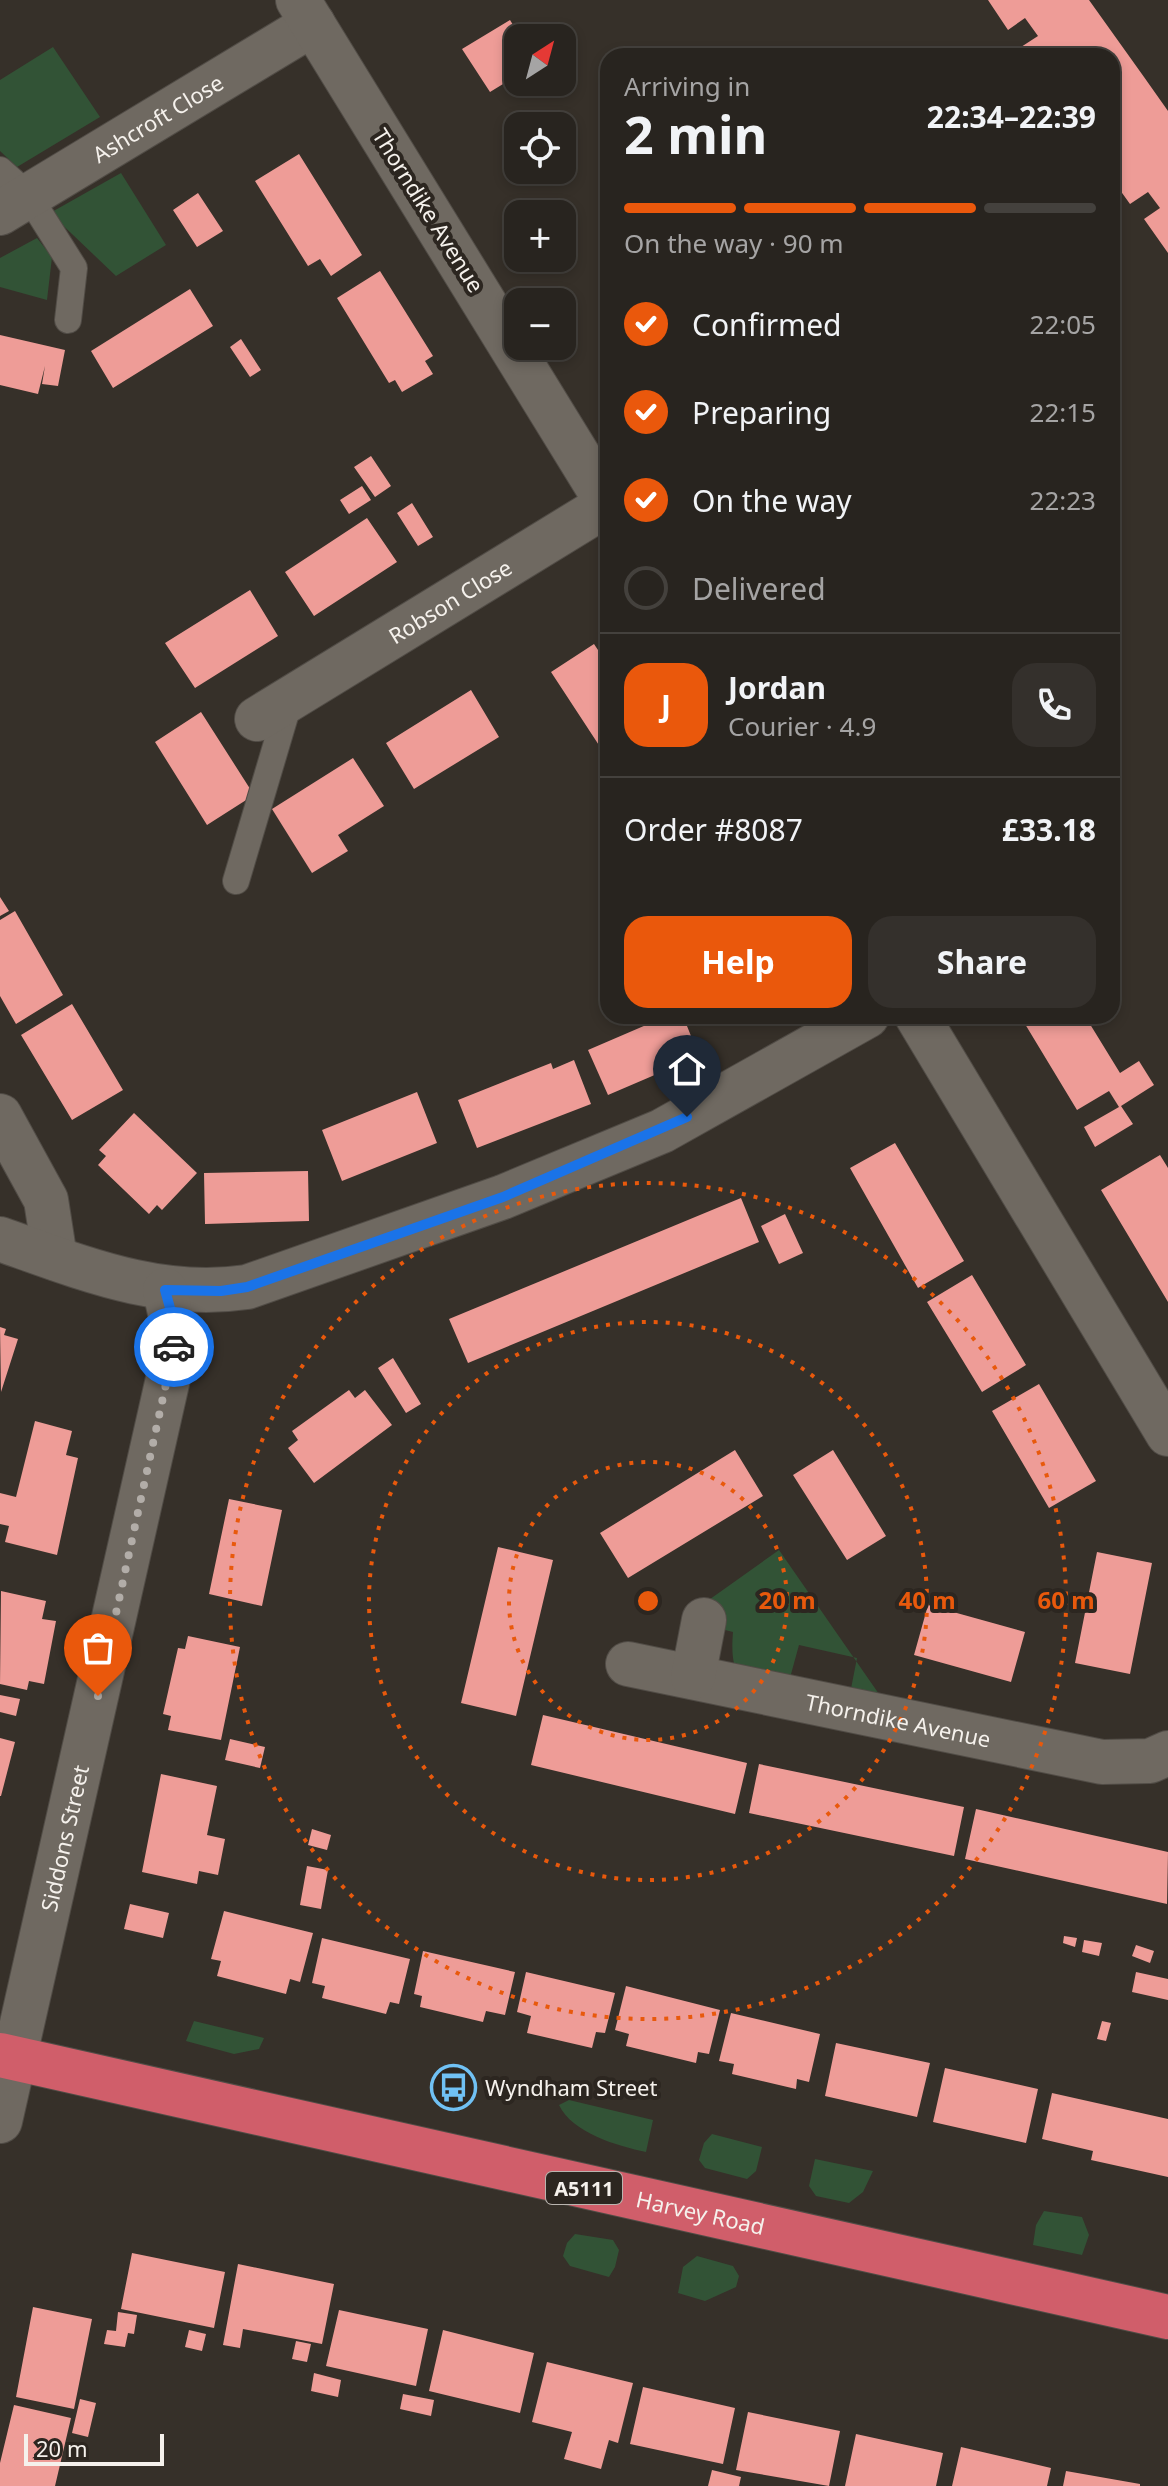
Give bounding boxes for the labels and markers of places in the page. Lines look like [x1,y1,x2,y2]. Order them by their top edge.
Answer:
pin [653,1035,721,1117]
centre of rings [634,1587,662,1615]
pin [64,1614,132,1696]
bus stop icon: Wyndham Street [430,2063,478,2111]
place label: Wyndham Street [485,2072,658,2102]

